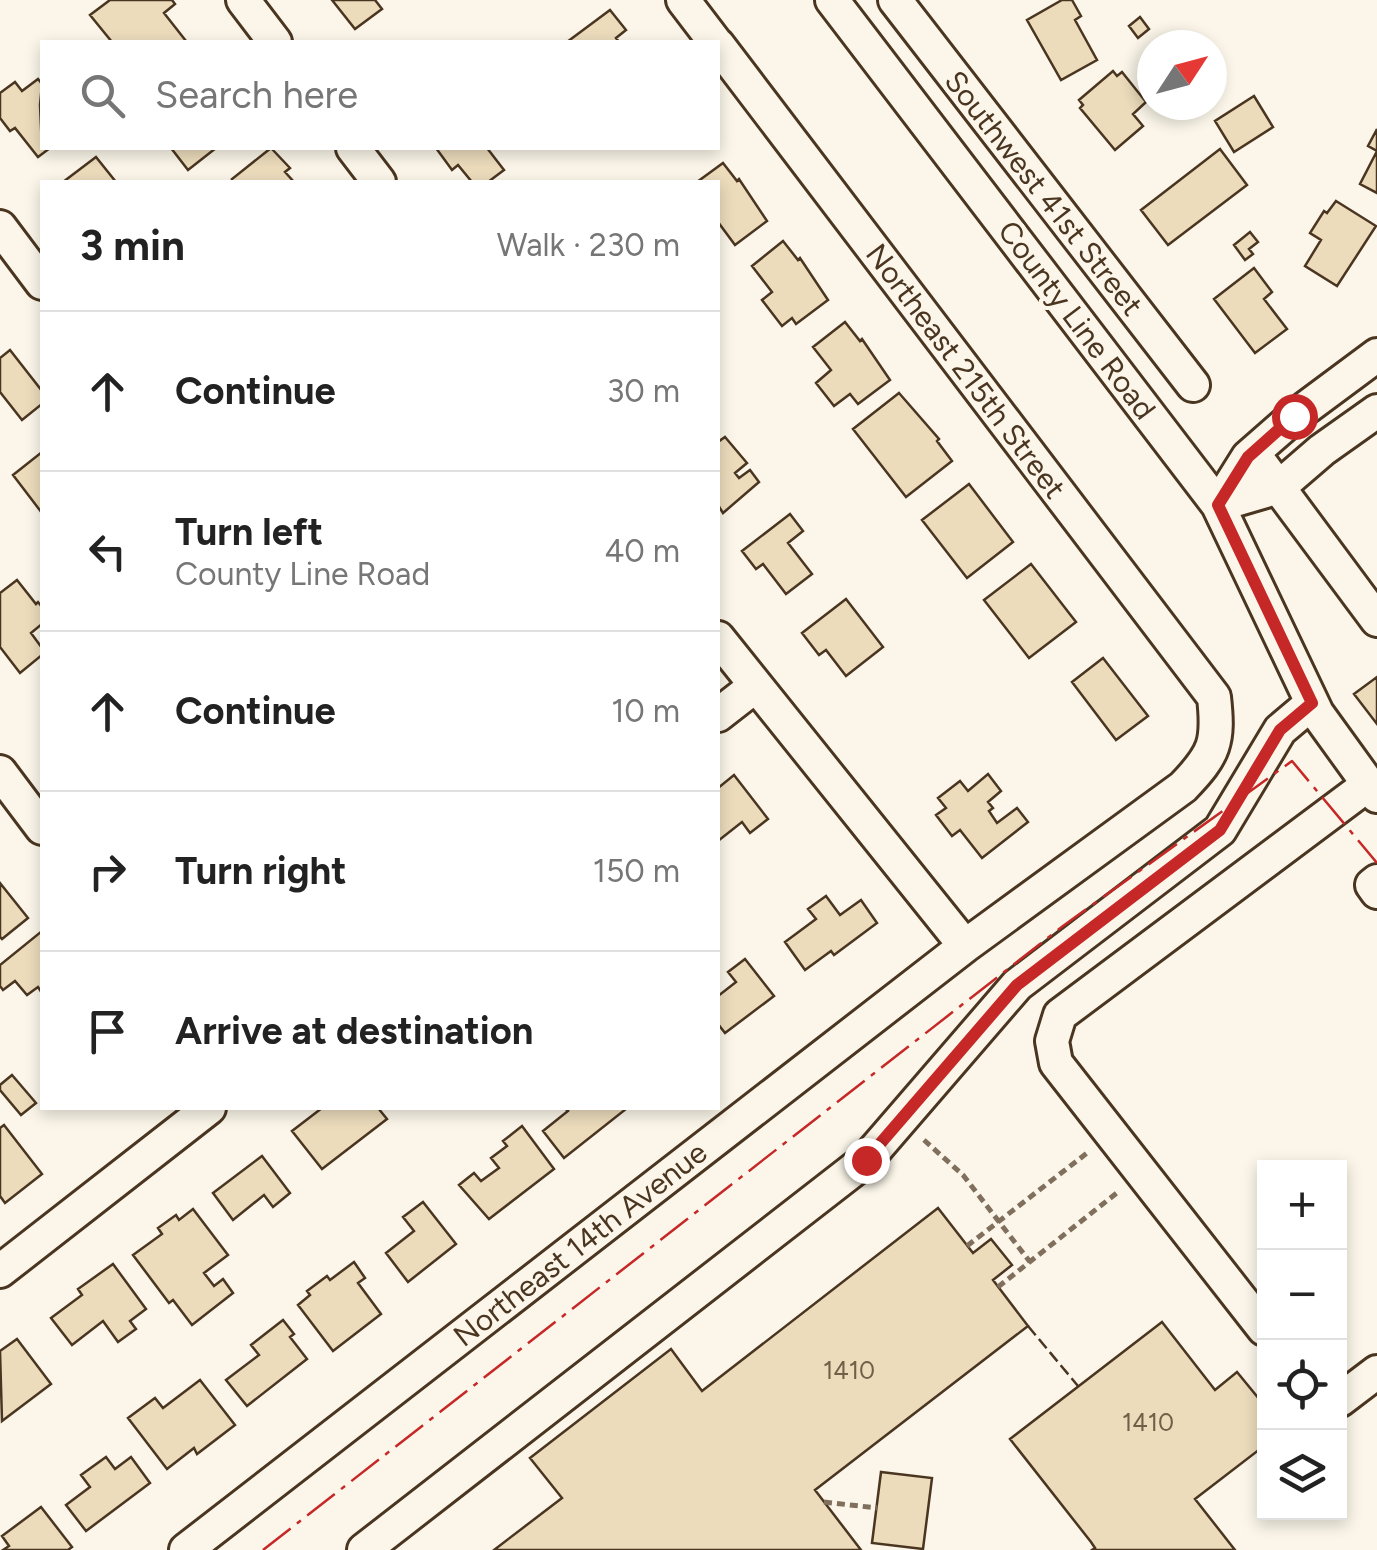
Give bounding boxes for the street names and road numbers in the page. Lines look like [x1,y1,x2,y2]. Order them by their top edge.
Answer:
street label: Southwest 41st Street [937,63,1151,323]
street label: County Line Road [990,213,1164,427]
street label: Northeast 215th Street [858,236,1074,506]
street label: Northeast 14th Avenue [446,1134,714,1354]

